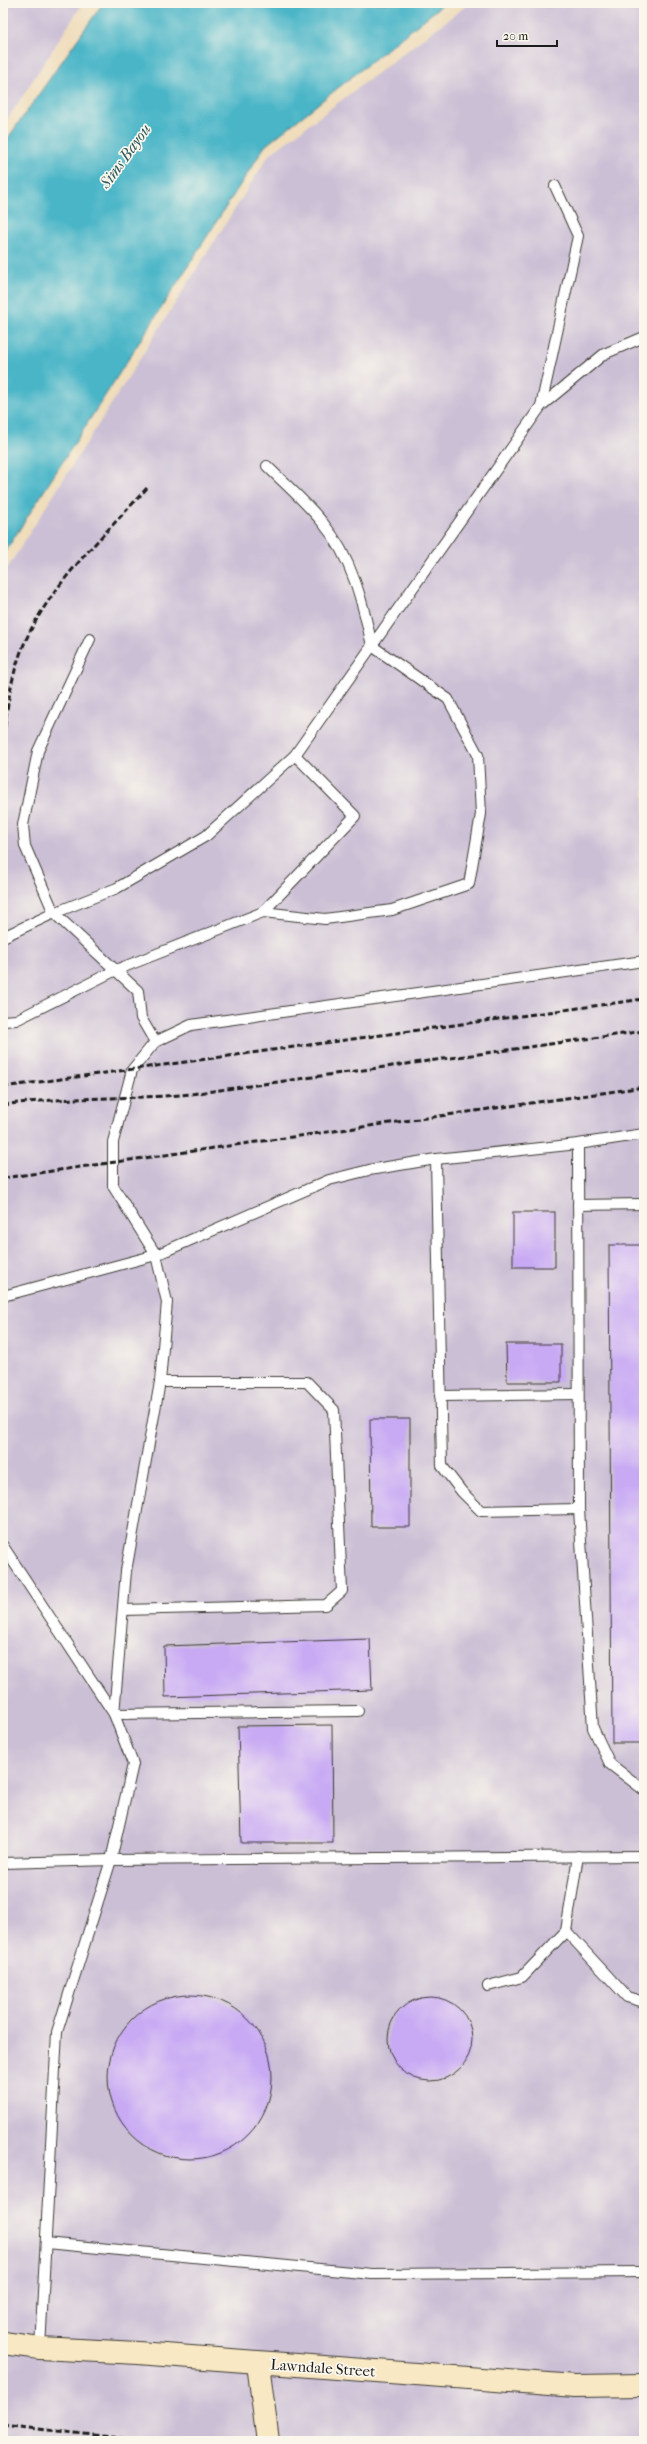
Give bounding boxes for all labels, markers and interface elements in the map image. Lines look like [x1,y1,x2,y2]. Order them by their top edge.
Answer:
scale bar [497,22,557,48]
text: 20 m [503,29,528,43]
water label: Sims Bayou [95,120,155,193]
street label: Lawndale Street [270,2355,377,2381]

